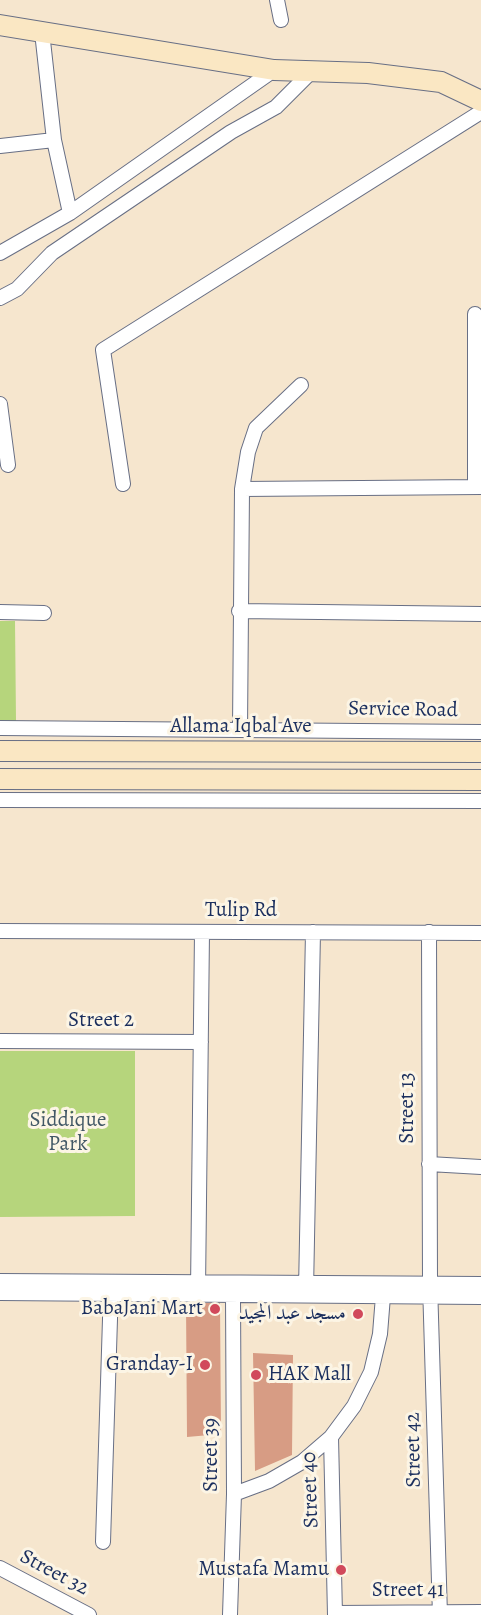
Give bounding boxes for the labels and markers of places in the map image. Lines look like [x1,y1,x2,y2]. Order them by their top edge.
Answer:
place label: BabaJani Mart [81,1296,203,1322]
place label: مسجد عبد المجید [239,1301,346,1327]
marker: BabaJani Mart [208,1302,222,1316]
marker: مسجد عبد المجید [351,1307,365,1321]
place label: Granday-I [106,1352,193,1378]
marker: Granday-I [198,1358,212,1372]
place label: HAK Mall [268,1362,351,1388]
marker: HAK Mall [249,1368,263,1382]
place label: Mustafa Mamu [198,1557,329,1583]
marker: Mustafa Mamu [334,1563,348,1577]

